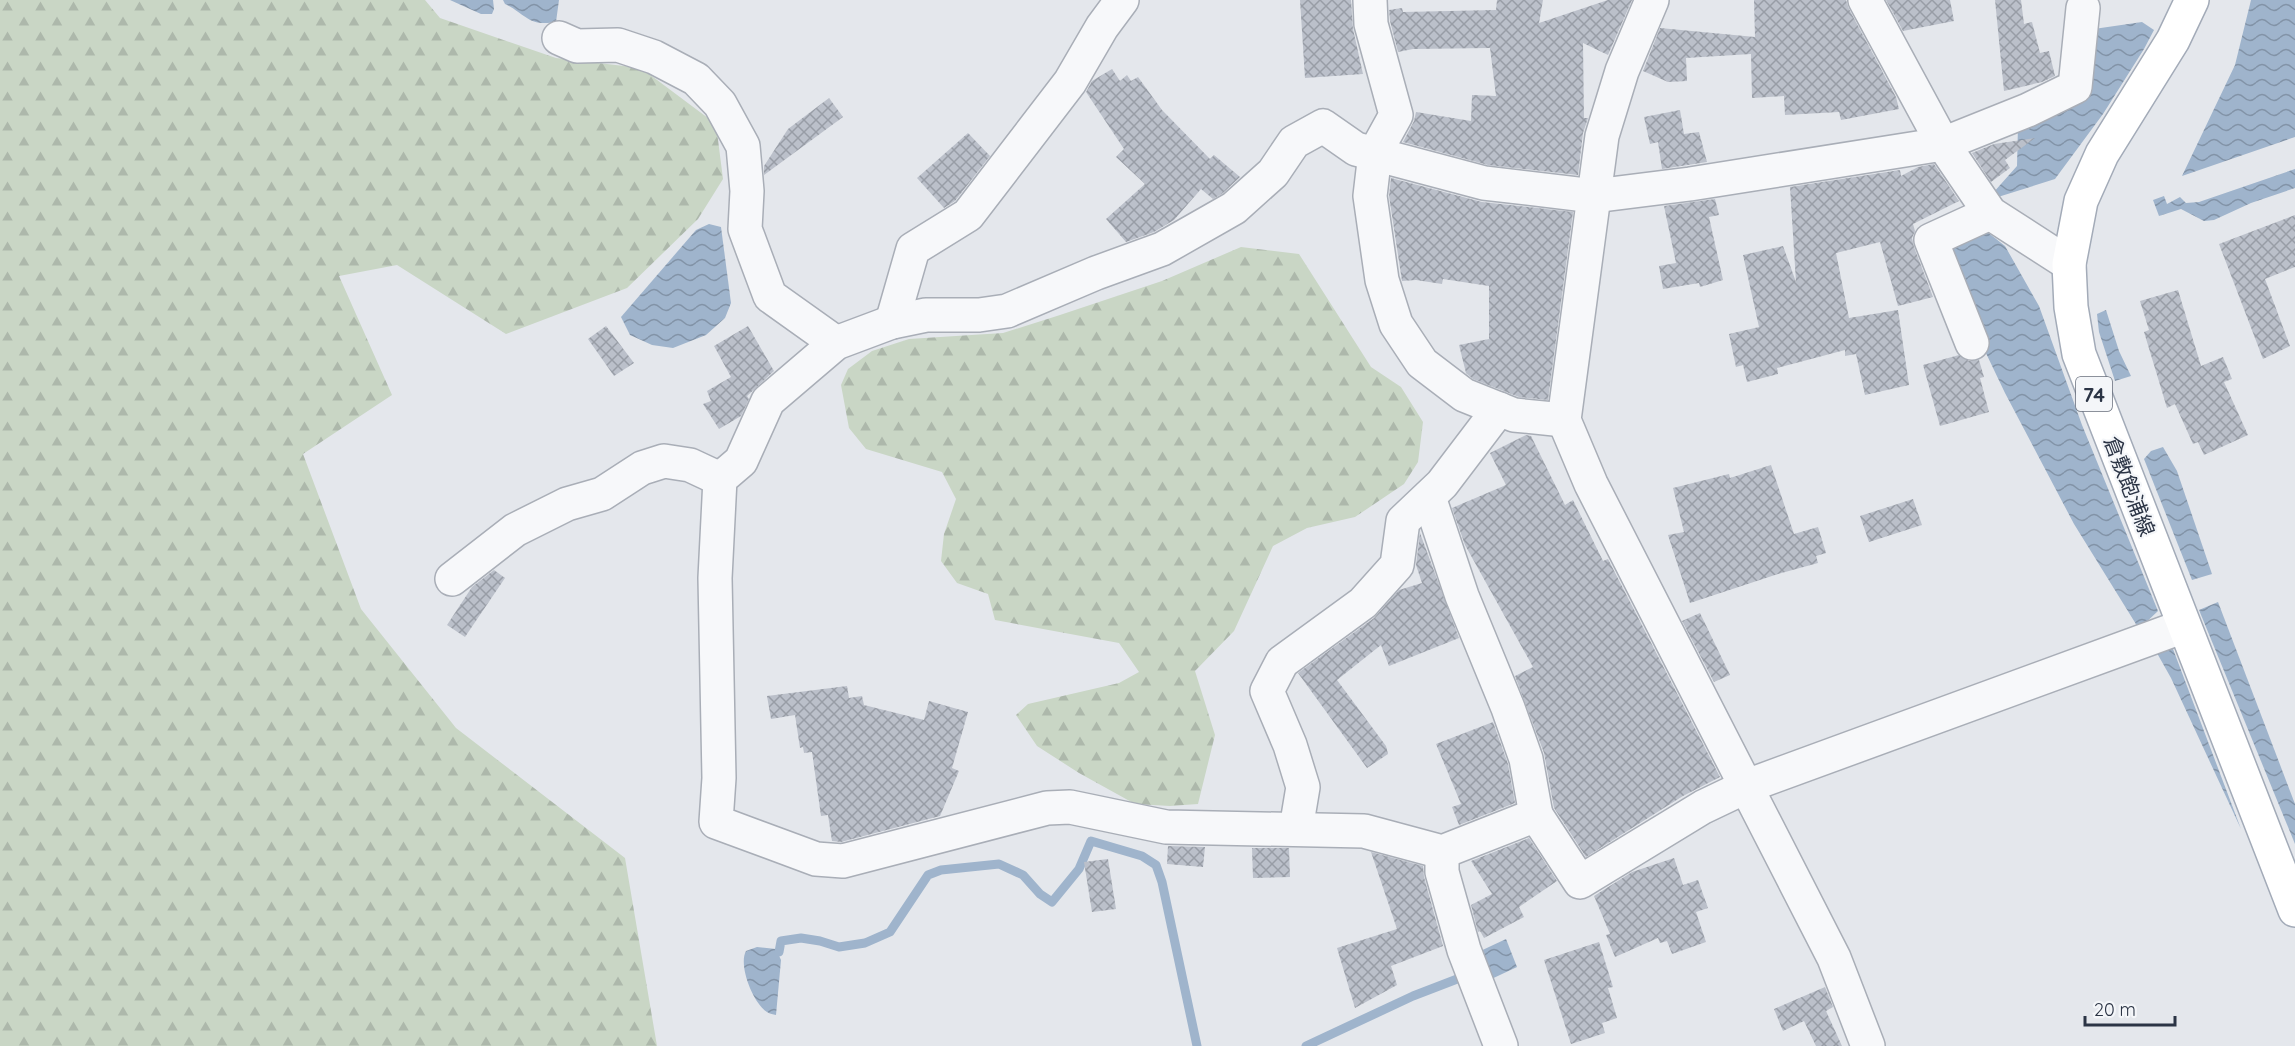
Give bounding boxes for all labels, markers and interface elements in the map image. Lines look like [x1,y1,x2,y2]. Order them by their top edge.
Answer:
road number: 74 [2076,377,2112,411]
street label: 倉敷飽浦線 [2099,432,2161,540]
scale bar [2085,989,2175,1027]
text: 20 m [2094,998,2136,1021]

